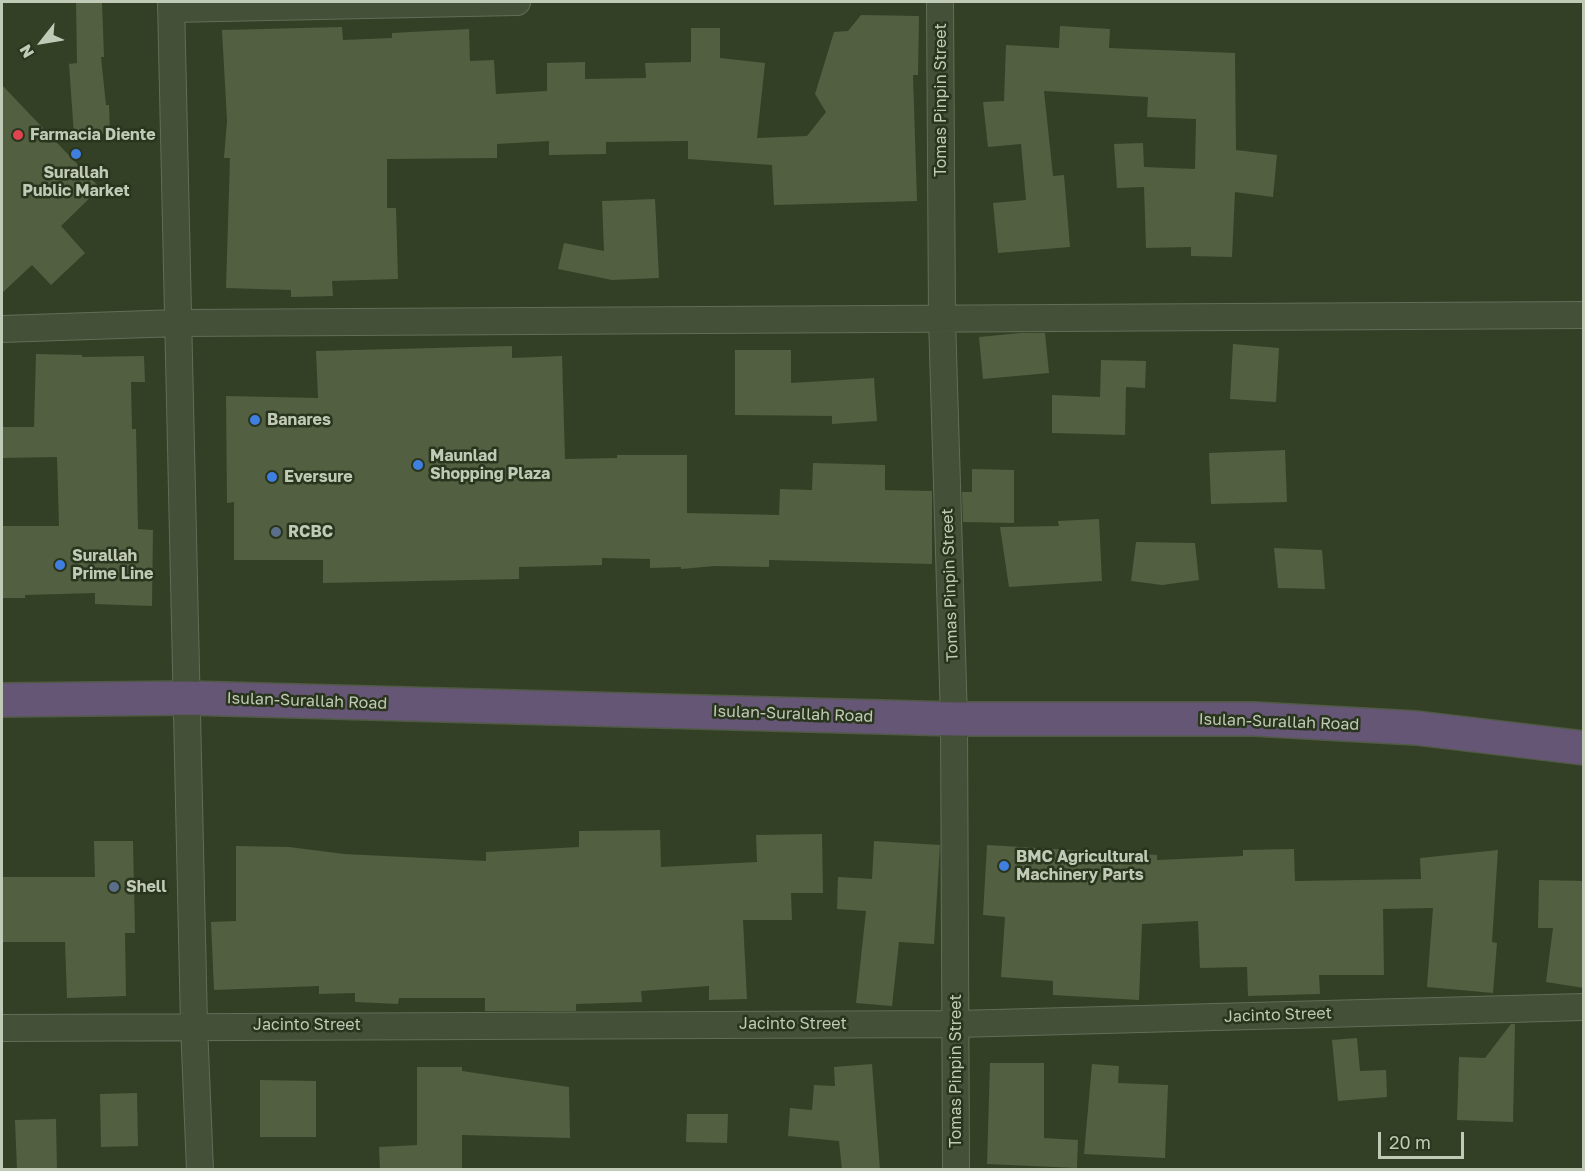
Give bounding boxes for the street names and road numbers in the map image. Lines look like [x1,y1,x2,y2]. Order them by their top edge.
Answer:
street label: Tomas Pinpin Street [931,23,951,177]
street label: Tomas Pinpin Street [938,508,962,662]
street label: Isulan-Surallah Road [226,689,388,713]
street label: Isulan-Surallah Road [712,702,874,726]
street label: Isulan-Surallah Road [1198,710,1360,734]
street label: Tomas Pinpin Street [946,994,966,1148]
street label: Jacinto Street [1224,1004,1332,1026]
street label: Jacinto Street [739,1014,847,1034]
street label: Jacinto Street [253,1015,361,1035]

